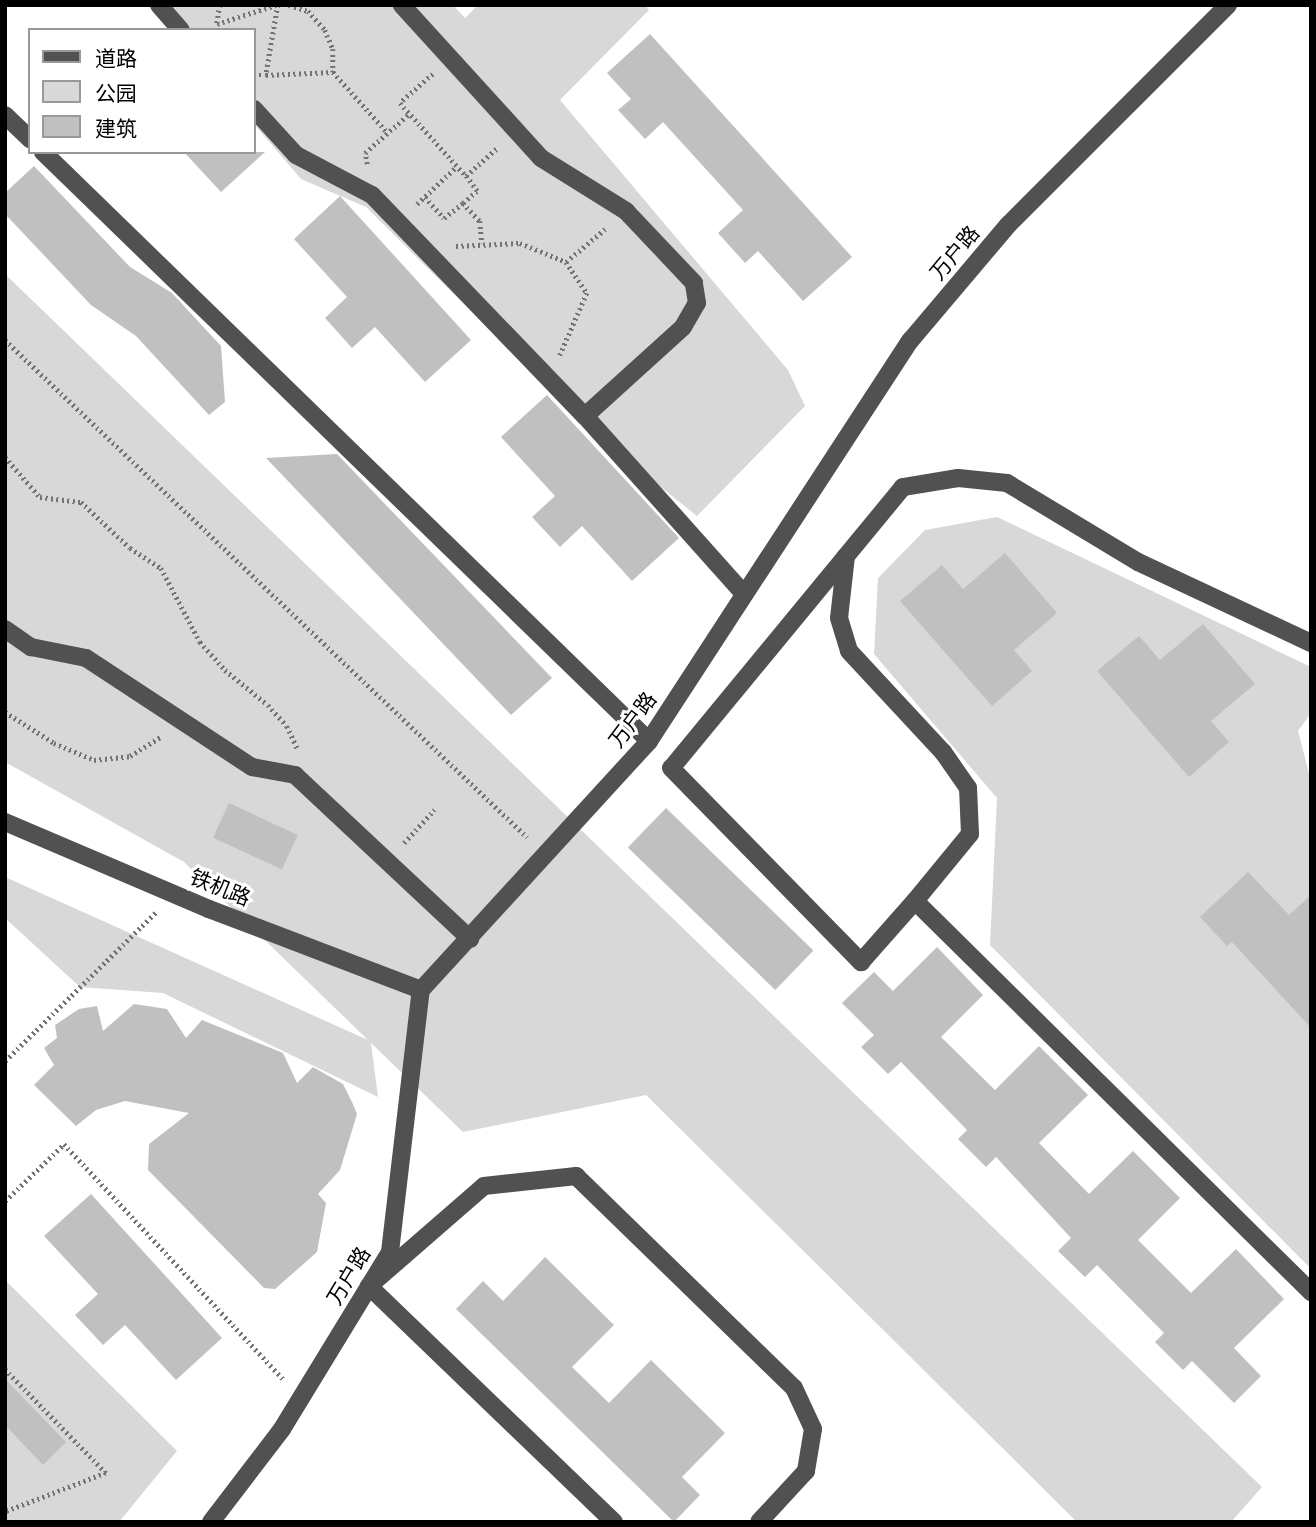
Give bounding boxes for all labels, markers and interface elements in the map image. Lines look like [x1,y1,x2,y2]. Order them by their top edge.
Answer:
legend [28,28,256,154]
text: 道路 [95,47,137,71]
text: 公园 [95,82,137,106]
text: 建筑 [95,117,137,141]
street label: 万户路 [925,221,985,285]
street label: 万户路 [604,687,662,753]
street label: 铁机路 [186,865,254,911]
street label: 万户路 [322,1243,376,1309]

